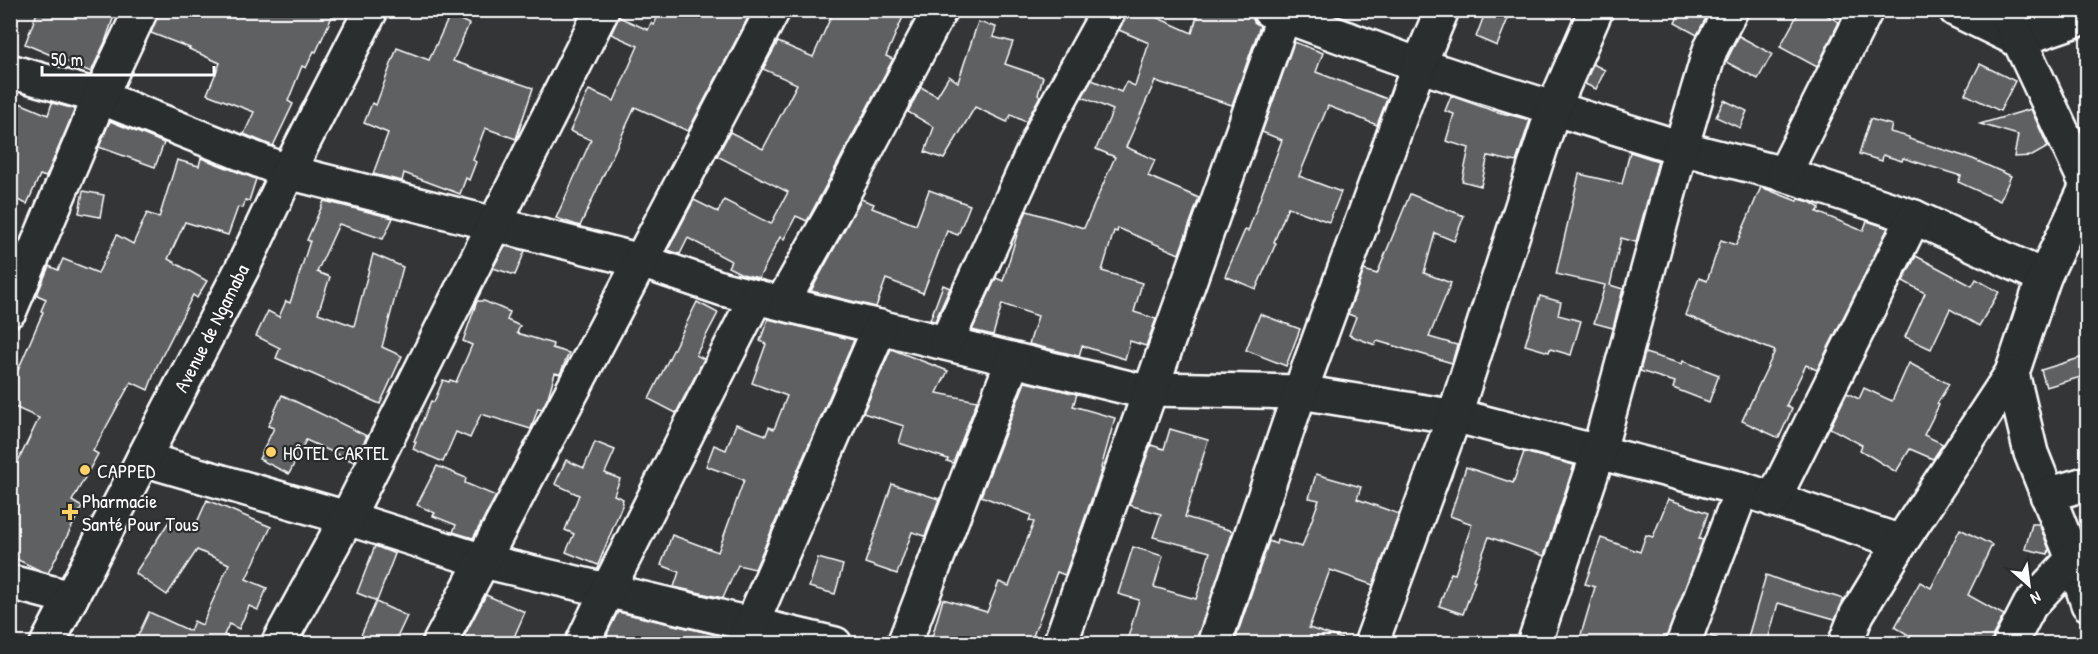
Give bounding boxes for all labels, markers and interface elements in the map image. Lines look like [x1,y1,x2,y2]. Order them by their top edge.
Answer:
scale bar [42,39,214,77]
text: 50 m [51,47,83,72]
street label: Avenue de Ngamaba [167,259,255,397]
place label: HÔTEL CARTEL [283,439,389,466]
marker: HÔTEL CARTEL [264,445,278,459]
place label: CAPPED [97,457,156,484]
marker: CAPPED [78,463,92,477]
place label: Pharmacie Santé Pour Tous [82,487,199,537]
marker: Pharmacie Santé Pour Tous [63,505,77,519]
north arrow [1999,555,2059,615]
text: N [2027,587,2045,610]

